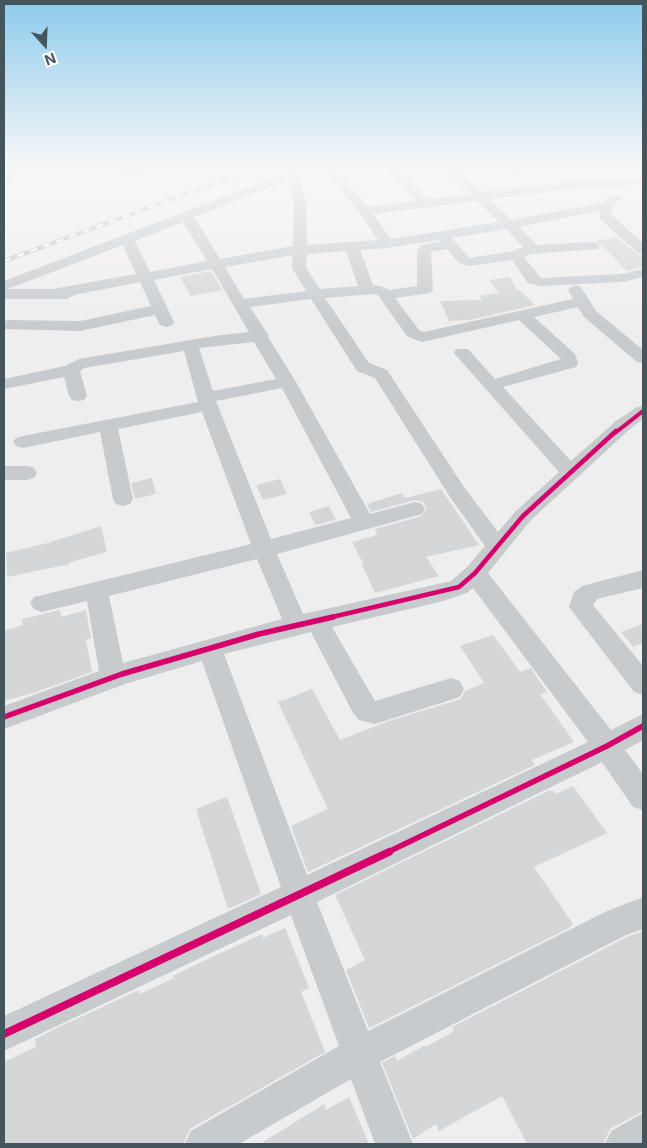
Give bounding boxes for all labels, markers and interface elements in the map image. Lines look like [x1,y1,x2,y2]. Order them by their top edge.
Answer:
north arrow [20,20,70,70]
text: N [42,50,58,69]

